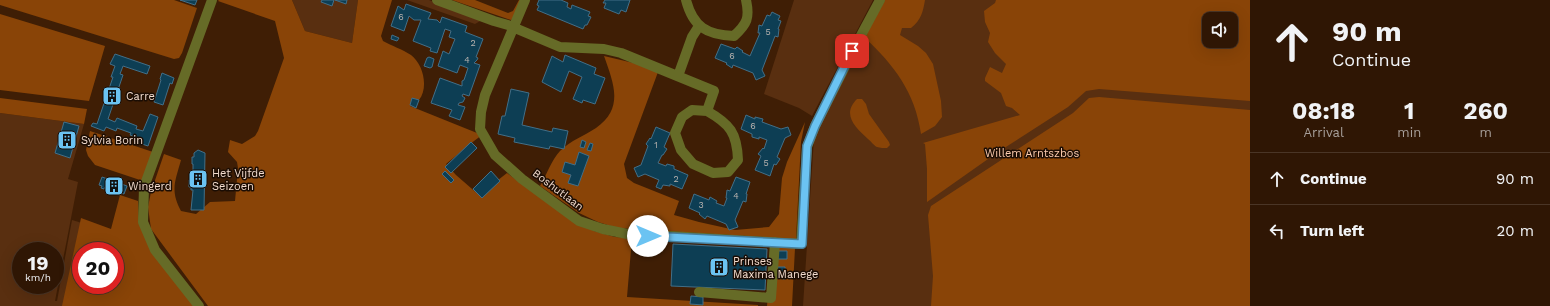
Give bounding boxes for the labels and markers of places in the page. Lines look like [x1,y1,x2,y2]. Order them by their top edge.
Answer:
pin [835,34,869,68]
building icon: Carre [101,85,123,107]
place label: Carre [126,90,155,103]
building icon: Sylvia Borin [56,129,78,151]
place label: Sylvia Borin [81,134,143,147]
place label: Het Vijfde Seizoen [212,167,265,193]
building icon: Het Vijfde Seizoen [187,168,209,190]
building icon: Wingerd [103,175,125,197]
place label: Wingerd [128,180,172,193]
place label: Prinses Maxima Manege [733,255,818,281]
building icon: Prinses Maxima Manege [708,256,730,278]

